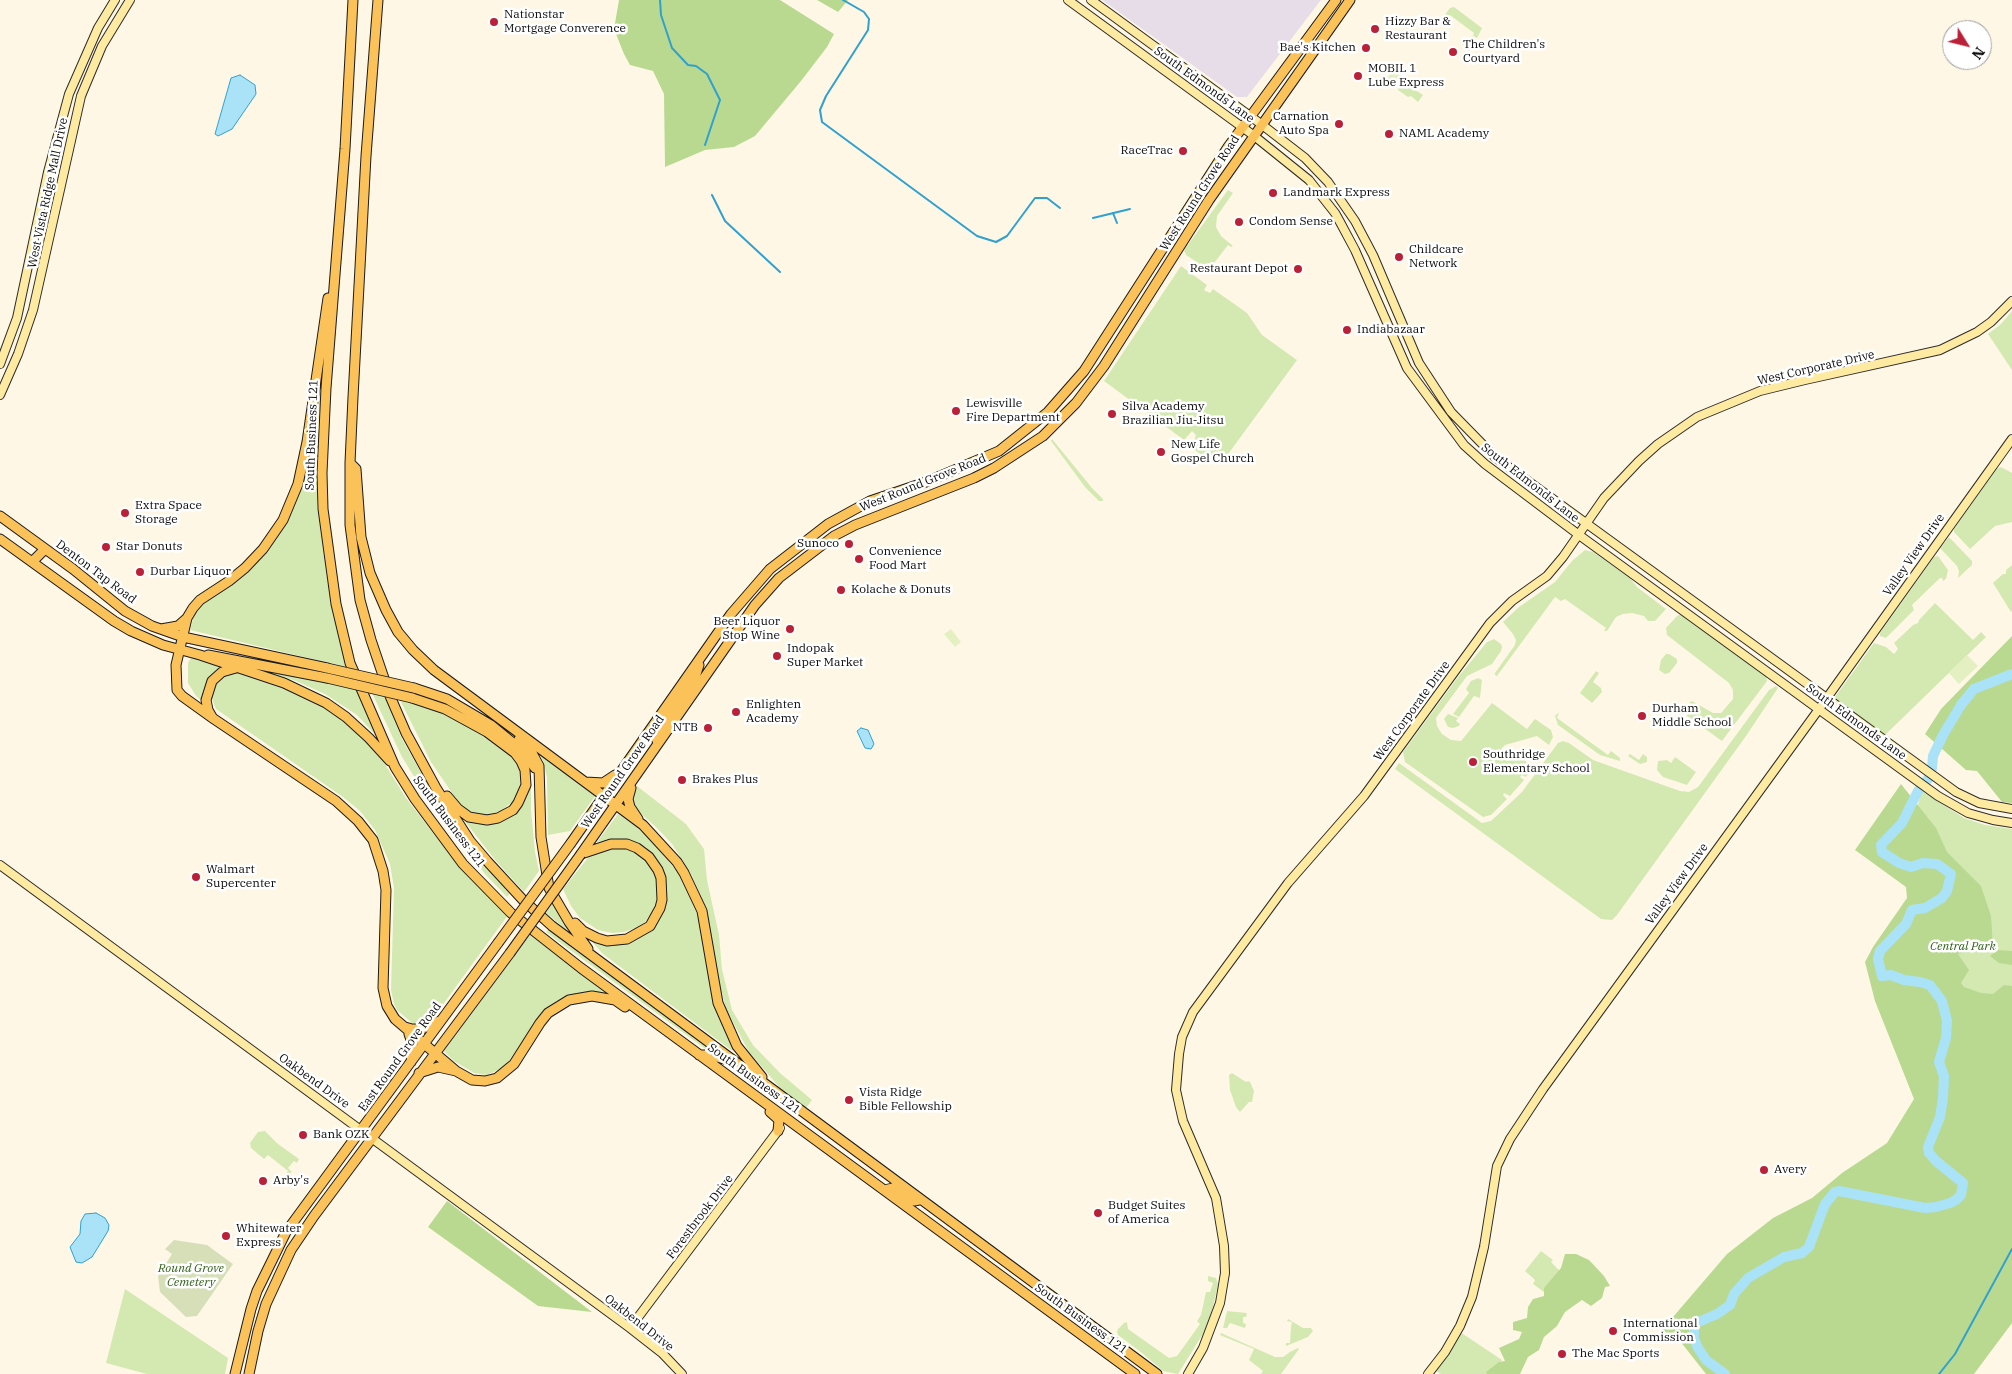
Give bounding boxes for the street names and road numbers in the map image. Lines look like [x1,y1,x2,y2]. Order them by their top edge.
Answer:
street label: South Edmonds Lane [1151,44,1257,126]
street label: West Vista Ridge Mall Drive [25,117,71,269]
street label: West Round Grove Road [1157,133,1243,253]
street label: West Corporate Drive [1756,348,1876,388]
street label: South Business 121 [303,379,321,491]
street label: South Edmonds Lane [1478,440,1582,526]
street label: West Round Grove Road [858,451,988,515]
street label: Valley View Drive [1880,511,1948,599]
street label: Denton Tap Road [53,537,139,607]
street label: West Corporate Drive [1371,658,1453,764]
street label: South Edmonds Lane [1803,681,1909,763]
street label: West Round Grove Road [578,713,668,831]
street label: South Business 121 [410,773,488,871]
street label: Valley View Drive [1643,841,1711,927]
street label: East Round Grove Road [355,1000,445,1114]
street label: South Business 121 [705,1041,803,1117]
street label: Oakbend Drive [276,1051,352,1111]
street label: Forestbrook Drive [664,1172,736,1262]
street label: South Business 121 [1032,1281,1130,1357]
street label: Oakbend Drive [602,1291,676,1355]

